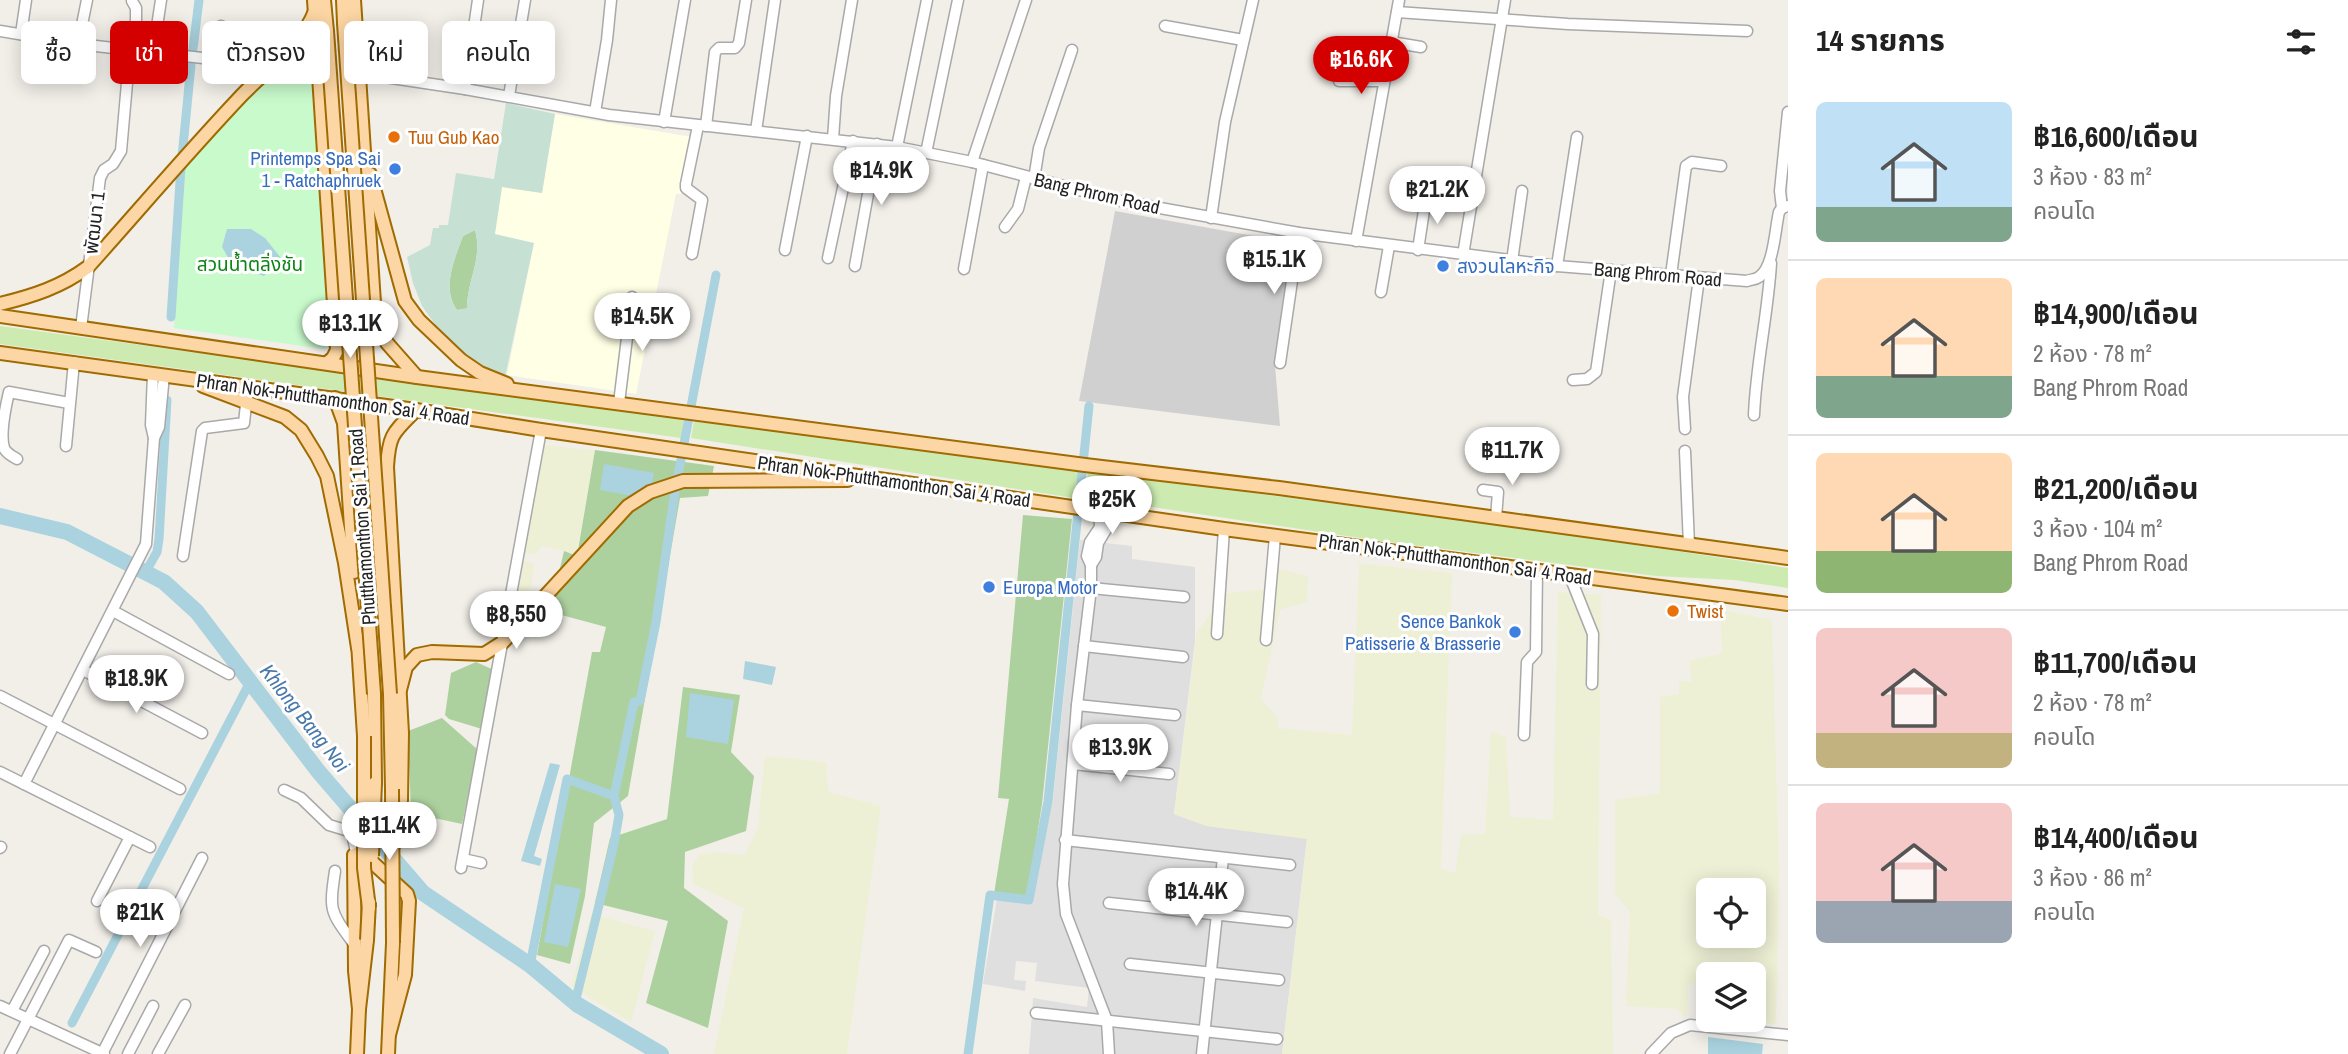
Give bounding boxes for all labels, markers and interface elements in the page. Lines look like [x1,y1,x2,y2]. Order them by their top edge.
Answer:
text: 14 รายการ [1816,20,1945,60]
chip: ซื้อ [21,21,96,84]
chip: เช่า [110,21,188,84]
chip: ตัวกรอง [202,21,330,84]
chip: ใหม่ [344,21,428,84]
chip: คอนโด [442,21,555,84]
icon: filters [2282,23,2320,61]
pin: ฿16.6K [1304,36,1418,96]
text: ฿16.6K [1329,43,1393,74]
text: ฿16,600/เดือน [2033,116,2199,156]
place label: Tuu Gub Kao [408,124,499,150]
marker: Tuu Gub Kao [386,129,402,145]
icon: home [1872,130,1956,214]
place label: Printemps Spa Sai 1 - Ratchaphruek [250,145,381,193]
pin: ฿14.9K [824,148,938,207]
text: ฿14.9K [849,154,913,185]
marker: Printemps Spa Sai 1 - Ratchaphruek [387,161,403,177]
text: 3 ห้อง · 83 m² [2033,161,2152,192]
street label: Bang Phrom Road [1032,166,1162,220]
pin: ฿21.2K [1380,166,1494,226]
text: ฿21.2K [1405,173,1469,204]
street label: พัฒนา 1 [77,190,111,256]
text: คอนโด [2033,195,2095,226]
pin: ฿15.1K [1217,236,1331,296]
text: ฿15.1K [1242,243,1306,274]
park label: สวนน้ำตลิ่งชัน [197,251,303,277]
place label: สงวนโลหะกิจ [1457,253,1555,279]
street label: Bang Phrom Road [1593,255,1723,293]
marker: สงวนโลหะกิจ [1435,258,1451,274]
text: ฿14,900/เดือน [2033,293,2199,333]
pin: ฿14.5K [585,294,699,353]
pin: ฿13.1K [293,300,407,360]
text: ฿14.5K [610,300,674,331]
icon: home [1872,306,1956,390]
text: ฿13.1K [318,307,382,338]
text: 2 ห้อง · 78 m² [2033,338,2152,369]
street label: Phran Nok-Phutthamonthon Sai 4 Road [195,367,471,431]
text: Bang Phrom Road [2033,372,2188,403]
street label: Phutthamonthon Sai 1 Road [342,428,382,626]
pin: ฿11.7K [1455,428,1569,487]
text: ฿11.7K [1481,434,1543,465]
street label: Phran Nok-Phutthamonthon Sai 4 Road [756,449,1032,513]
text: ฿21,200/เดือน [2033,468,2199,508]
pin: ฿25K [1071,476,1153,536]
icon: home [1872,481,1956,565]
text: ฿25K [1088,483,1136,514]
text: 3 ห้อง · 104 m² [2033,513,2162,544]
street label: Phran Nok-Phutthamonthon Sai 4 Road [1317,527,1593,591]
text: Bang Phrom Road [2033,547,2188,578]
place label: Europa Motor [1003,574,1098,600]
marker: Europa Motor [981,579,997,595]
pin: ฿8,550 [459,592,573,651]
text: ฿8,550 [486,598,546,629]
place label: Twist [1687,598,1724,624]
marker: Twist [1665,603,1681,619]
place label: Sence Bankok Patisserie & Brasserie [1345,608,1501,656]
marker: Sence Bankok Patisserie & Brasserie [1507,624,1523,640]
text: ฿11,700/เดือน [2033,642,2197,682]
pin: ฿18.9K [79,656,193,715]
icon: home [1872,656,1956,740]
water label: Khlong Bang Noi [253,658,357,778]
text: ฿18.9K [104,662,168,693]
text: 2 ห้อง · 78 m² [2033,687,2152,718]
text: คอนโด [2033,721,2095,752]
pin: ฿13.9K [1063,724,1177,784]
text: ฿13.9K [1088,731,1152,762]
pin: ฿11.4K [332,802,446,862]
text: ฿11.4K [358,809,420,840]
text: ฿14,400/เดือน [2033,817,2199,857]
icon: home [1872,831,1956,915]
text: 3 ห้อง · 86 m² [2033,862,2152,893]
pin: ฿14.4K [1139,869,1253,928]
text: ฿14.4K [1164,875,1228,906]
map controls [1696,878,1766,1032]
button: locate [1696,878,1766,948]
pin: ฿21K [99,890,181,949]
text: ฿21K [116,896,164,927]
text: คอนโด [2033,896,2095,927]
button: layers [1696,962,1766,1032]

